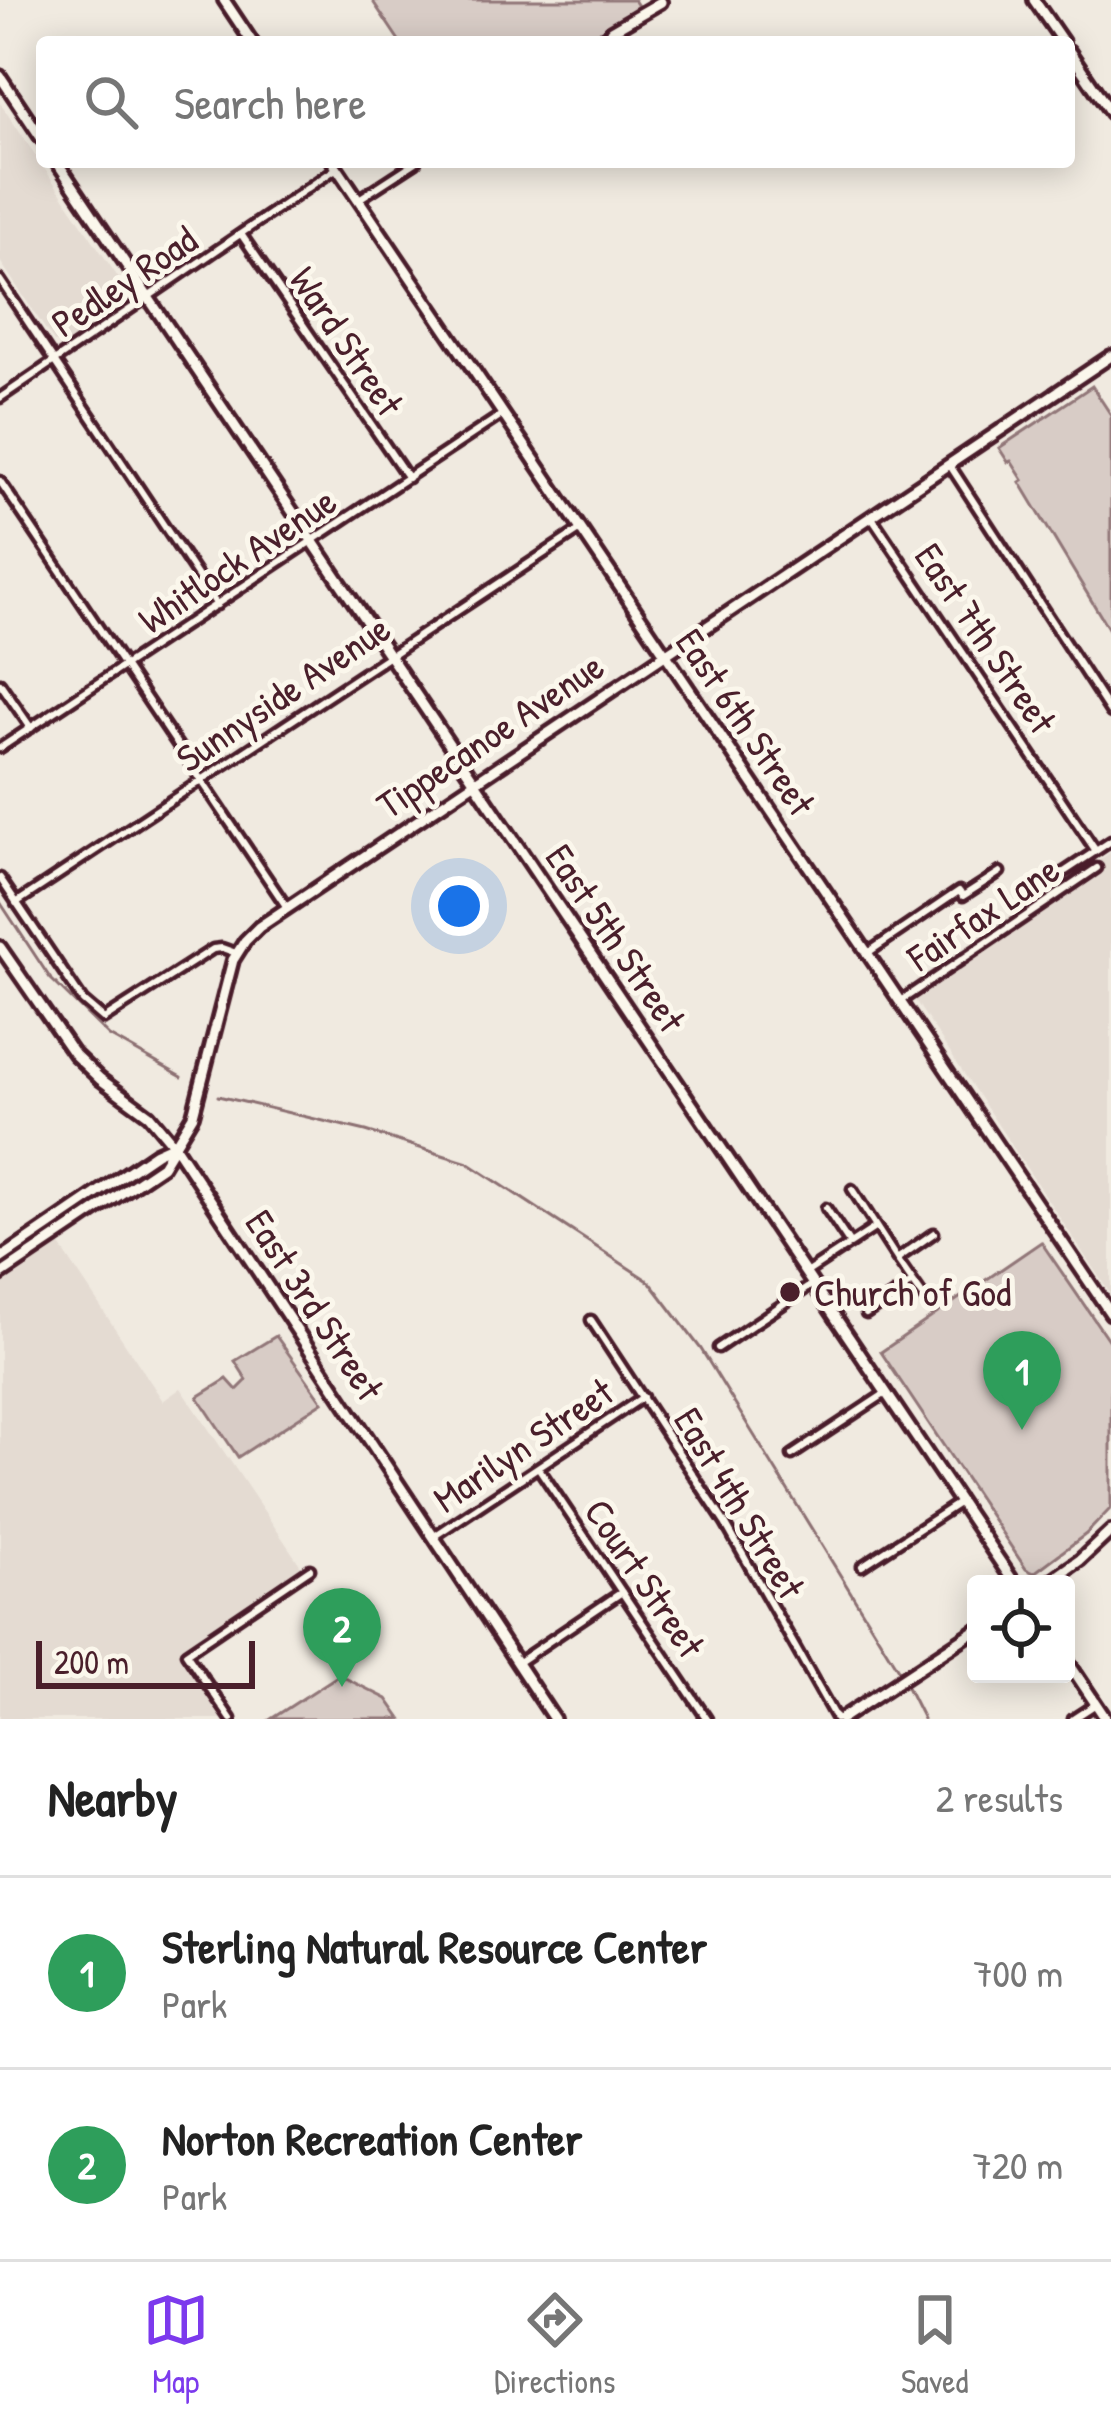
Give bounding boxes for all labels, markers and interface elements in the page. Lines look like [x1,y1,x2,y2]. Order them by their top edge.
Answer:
search box [36,36,1075,168]
icon: search [78,69,144,135]
text: Search here [174,72,366,133]
street label: Pedley Road [41,213,207,349]
street label: Ward Street [278,256,417,426]
street label: Whitlock Avenue [127,474,346,645]
street label: East 7th Street [903,532,1070,744]
street label: Sunnyside Avenue [165,601,400,784]
street label: East 6th Street [664,618,829,826]
street label: Tippecanoe Avenue [366,639,614,830]
street label: East 5th Street [534,833,699,1043]
street label: Fairfax Lane [896,842,1069,983]
your location [429,876,489,936]
street label: East 3rd Street [234,1199,397,1411]
place label: Church of God [814,1265,1011,1318]
marker: Church of God [777,1279,803,1305]
pin: 1 [983,1331,1061,1430]
street label: Marilyn Street [422,1365,624,1524]
street label: East 4th Street [663,1397,819,1609]
street label: Court Street [573,1488,718,1668]
map controls [967,1575,1075,1683]
button: locate [967,1575,1075,1683]
pin: 2 [303,1588,381,1687]
scale bar [36,1635,255,1688]
text: 200 m [54,1640,129,1684]
text: Nearby [48,1763,178,1832]
text: 2 results [936,1771,1063,1824]
text: Sterling Natural Resource Center [162,1916,707,1977]
text: 1 [80,1946,94,1999]
text: 700 m [973,1946,1063,1999]
text: Park [162,1977,227,2030]
text: Norton Recreation Center [162,2108,582,2169]
text: 2 [78,2138,96,2191]
text: 720 m [972,2138,1063,2191]
text: Park [162,2169,227,2222]
tab: Map [143,2287,209,2403]
tab: Directions [494,2287,616,2403]
tab: Saved [901,2287,968,2403]

